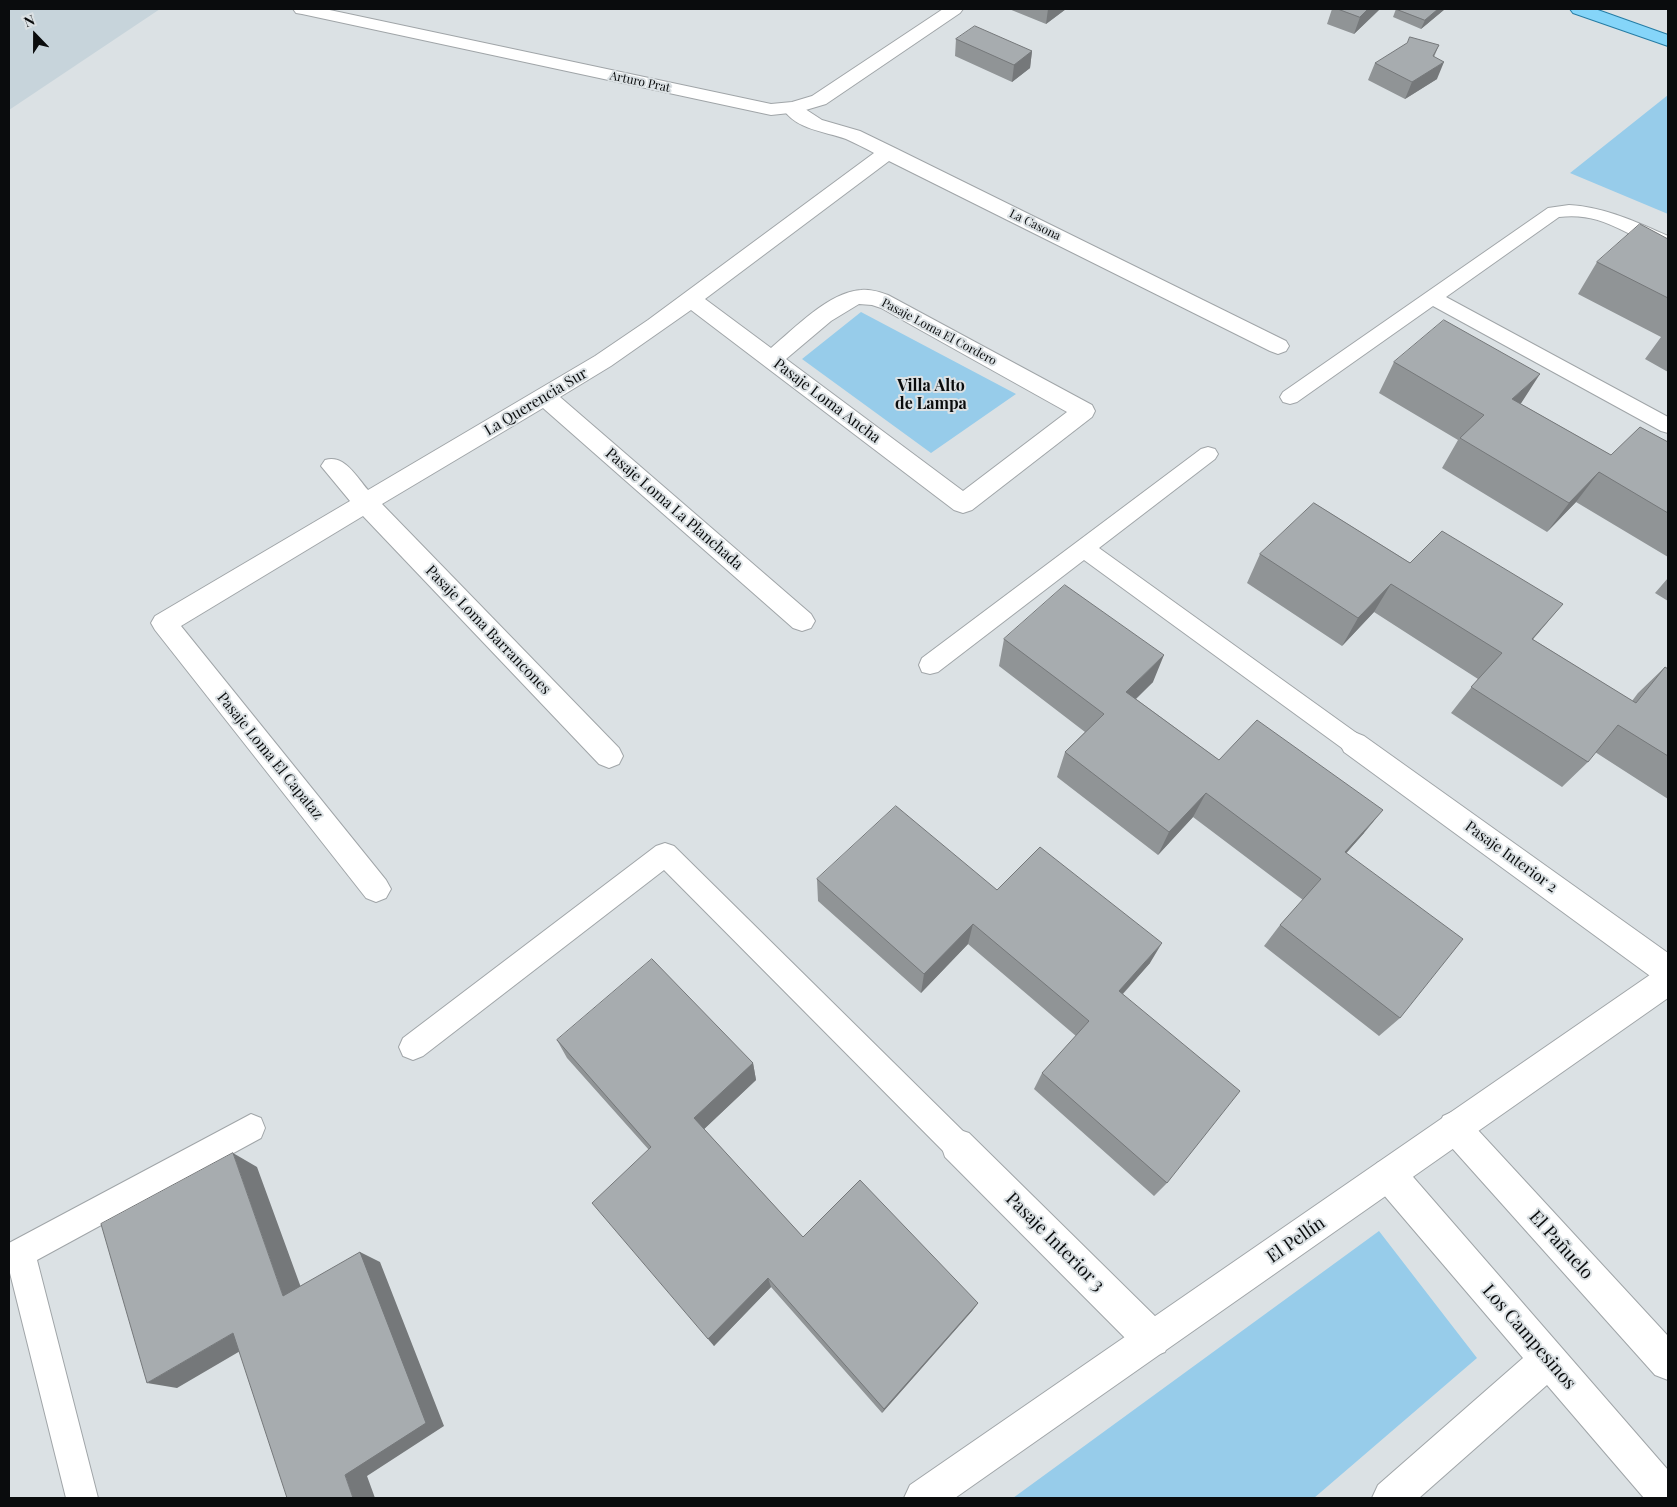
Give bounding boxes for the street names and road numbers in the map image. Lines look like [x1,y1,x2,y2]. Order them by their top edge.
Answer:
street label: Arturo Prat [608,69,672,95]
street label: La Casona [1007,206,1063,244]
street label: Pasaje Loma El Cordero [879,296,999,368]
street label: Pasaje Loma Ancha [770,355,884,447]
street label: La Querencia Sur [481,364,591,440]
street label: Pasaje Loma La Planchada [602,444,746,574]
street label: Pasaje Loma Barrancones [422,562,554,698]
street label: Pasaje Loma El Capataz [213,689,327,823]
street label: Pasaje Interior 2 [1461,818,1561,896]
street label: Pasaje Interior 3 [1001,1188,1109,1296]
street label: El Pañuelo [1525,1206,1597,1284]
street label: El Pellín [1263,1212,1329,1268]
street label: Los Campesinos [1478,1280,1580,1394]

